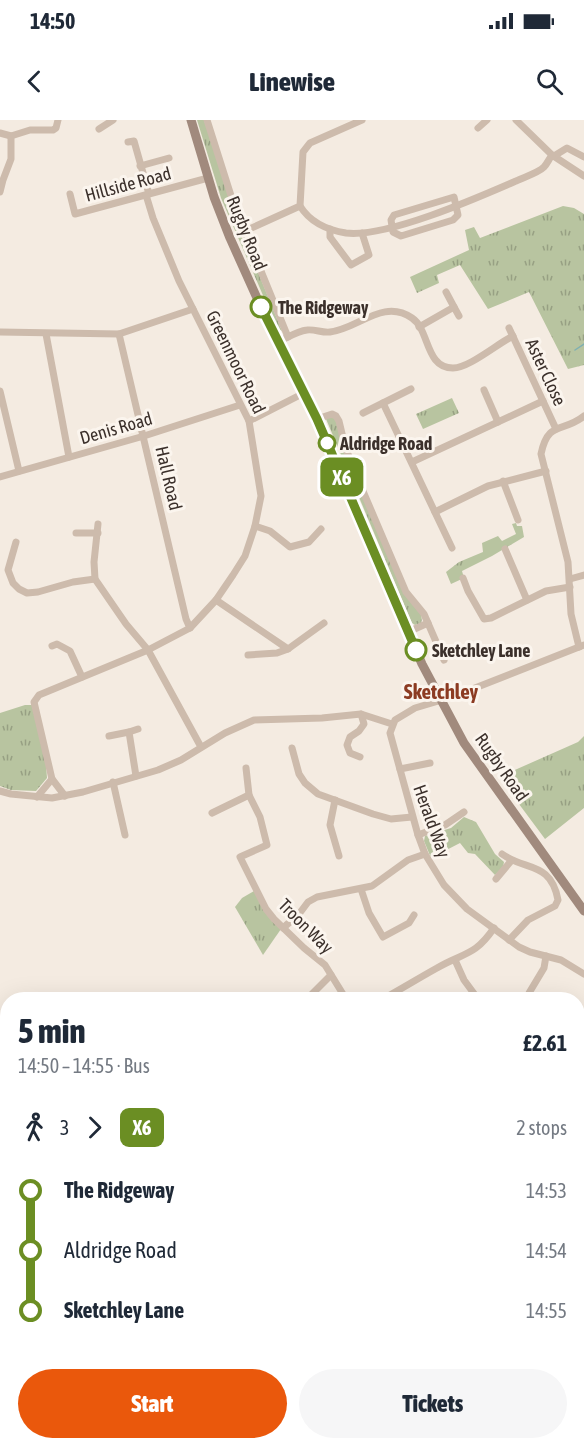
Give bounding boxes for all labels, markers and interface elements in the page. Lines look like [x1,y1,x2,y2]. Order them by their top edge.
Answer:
text: 14:50 [30,8,75,34]
icon: back [18,65,51,98]
icon: search [533,65,566,98]
text: Linewise [249,66,335,97]
street label: Hillside Road [83,162,173,206]
street label: Rugby Road [223,193,271,273]
marker: The Ridgeway [250,296,272,318]
place label: The Ridgeway [278,297,369,318]
street label: Greenmoor Road [202,307,270,417]
street label: Aster Close [521,335,571,409]
street label: Denis Road [77,408,155,448]
place label: Aldridge Road [339,433,432,454]
marker: Aldridge Road [318,434,336,452]
street label: Hall Road [151,444,187,512]
line badge: X6 [315,458,369,496]
text: X6 [332,465,352,489]
marker: Sketchley Lane [405,639,427,661]
place label: Sketchley Lane [432,640,530,661]
district label: Sketchley [404,679,478,703]
street label: Rugby Road [471,729,533,805]
street label: Herald Way [409,782,455,860]
street label: Troon Way [274,894,338,958]
text: 5 min [18,1012,85,1050]
text: £2.61 [523,1030,567,1056]
text: 14:50 – 14:55 · Bus [18,1054,150,1077]
icon: walk [18,1111,51,1144]
icon: forward [78,1111,111,1144]
text: X6 [132,1115,152,1139]
text: 3 [60,1116,69,1139]
text: 2 stops [516,1116,567,1139]
text: The Ridgeway [64,1177,174,1203]
text: 14:53 [526,1179,567,1202]
text: Aldridge Road [64,1237,177,1263]
text: 14:54 [526,1239,567,1262]
text: Sketchley Lane [64,1297,184,1323]
text: 14:55 [526,1299,567,1322]
button: Start [18,1369,287,1438]
button: Tickets [299,1369,567,1438]

